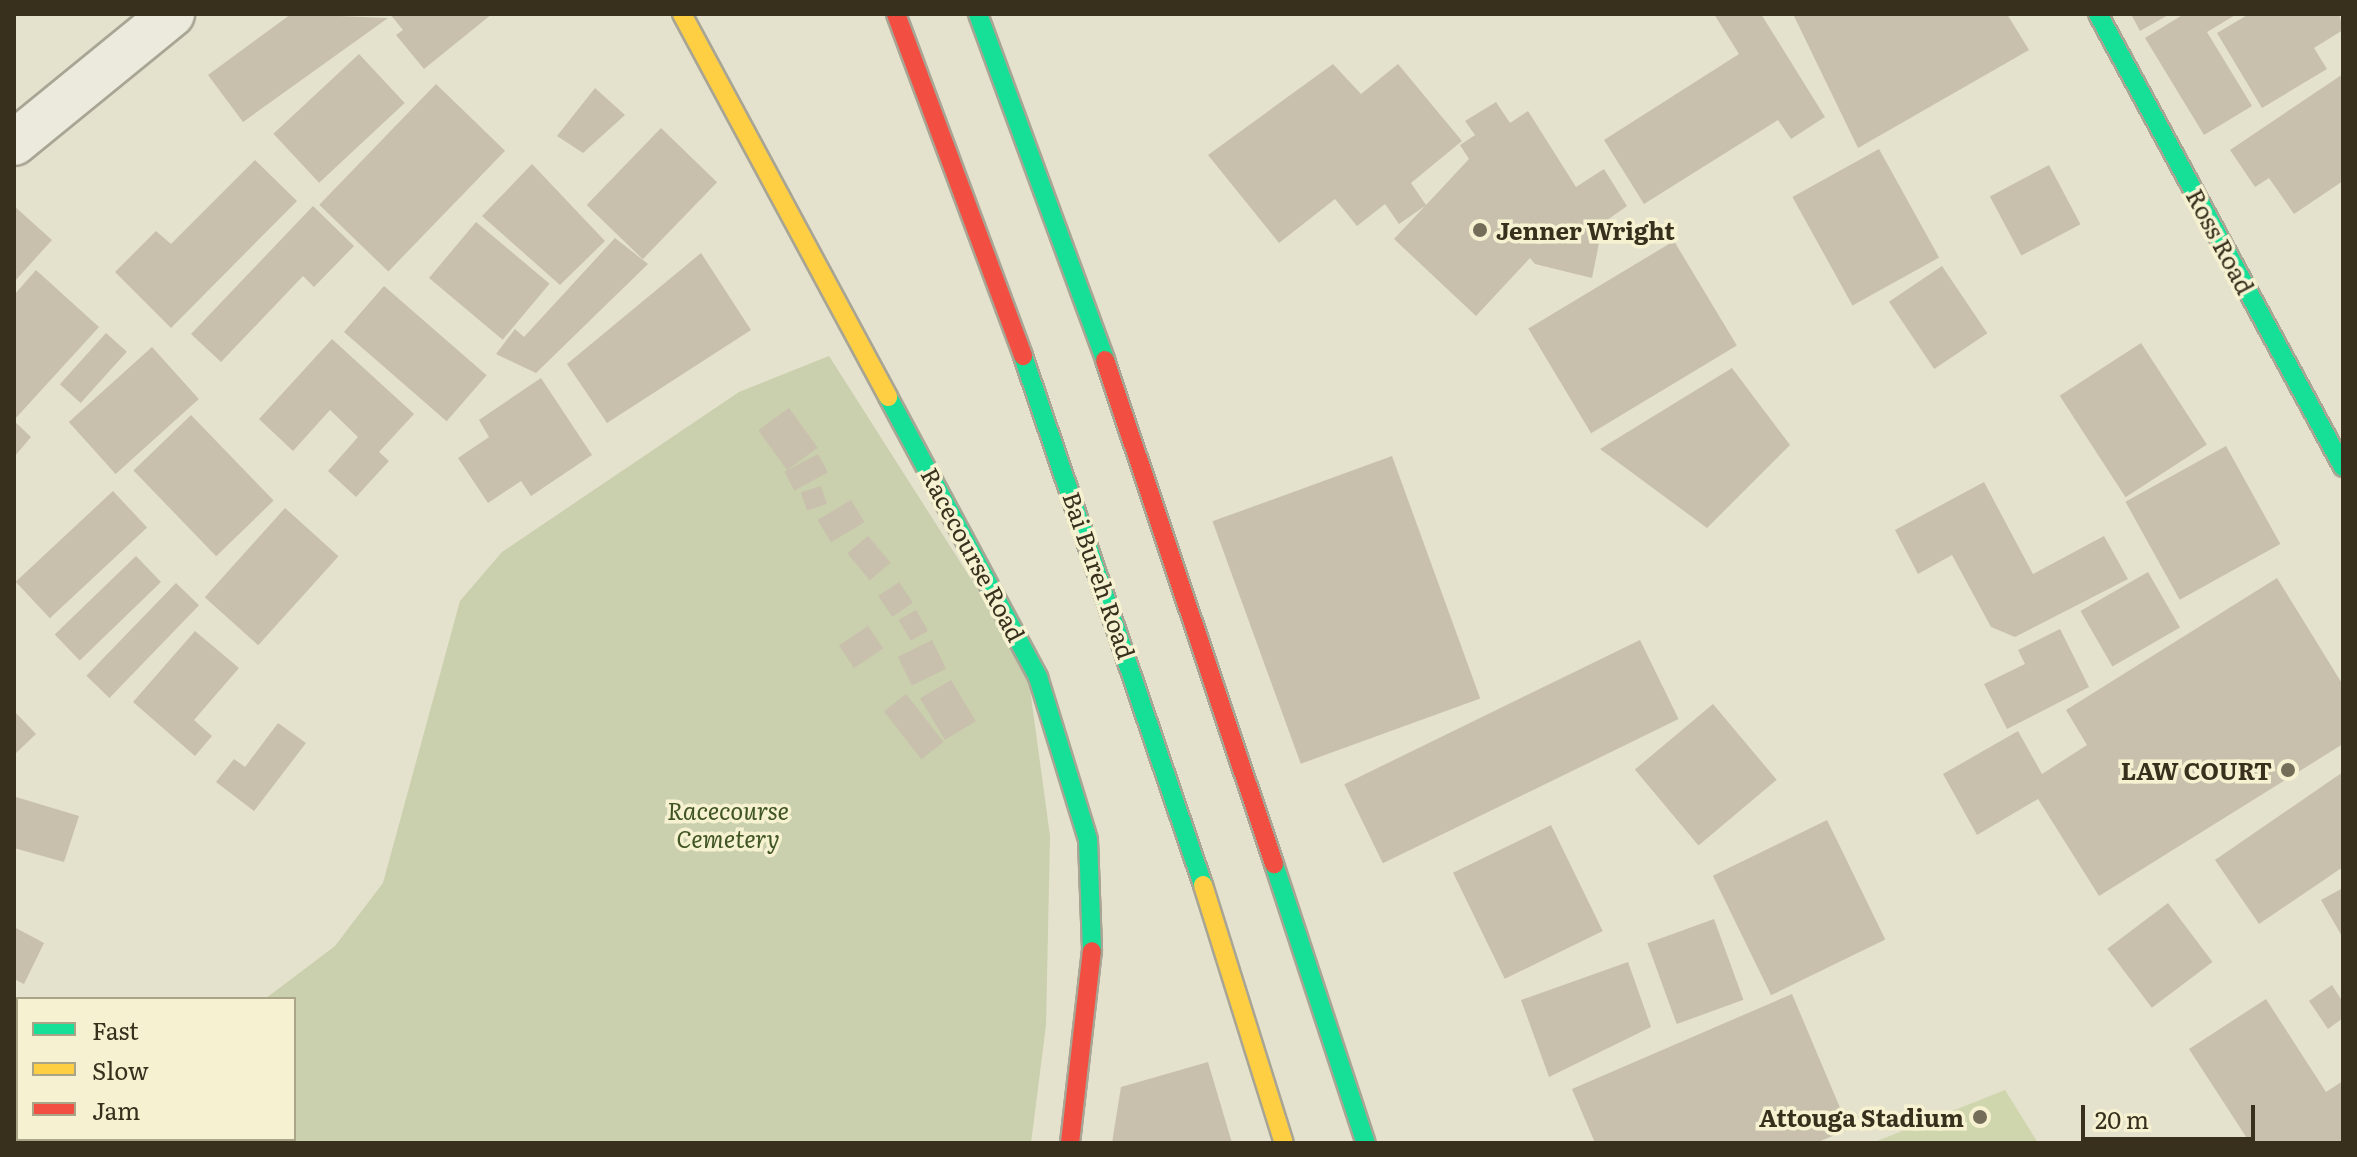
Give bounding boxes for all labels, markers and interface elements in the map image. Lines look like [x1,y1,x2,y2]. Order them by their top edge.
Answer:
street label: Ross Road [2181,183,2261,299]
place label: Jenner Wright [1496,216,1675,244]
marker: Jenner Wright [1471,221,1489,239]
street label: Racecourse Road [916,462,1032,646]
street label: Bai Bureh Road [1058,488,1142,662]
place label: LAW COURT [2121,756,2272,784]
marker: LAW COURT [2279,761,2297,779]
park label: Racecourse Cemetery [667,796,789,852]
legend [16,997,296,1141]
text: Fast [92,1012,139,1047]
text: Slow [92,1052,149,1087]
scale bar [2085,1089,2259,1139]
text: Jam [92,1092,140,1127]
text: 20 m [2095,1101,2149,1136]
place label: Attouga Stadium [1759,1103,1964,1131]
marker: Attouga Stadium [1971,1108,1989,1126]

